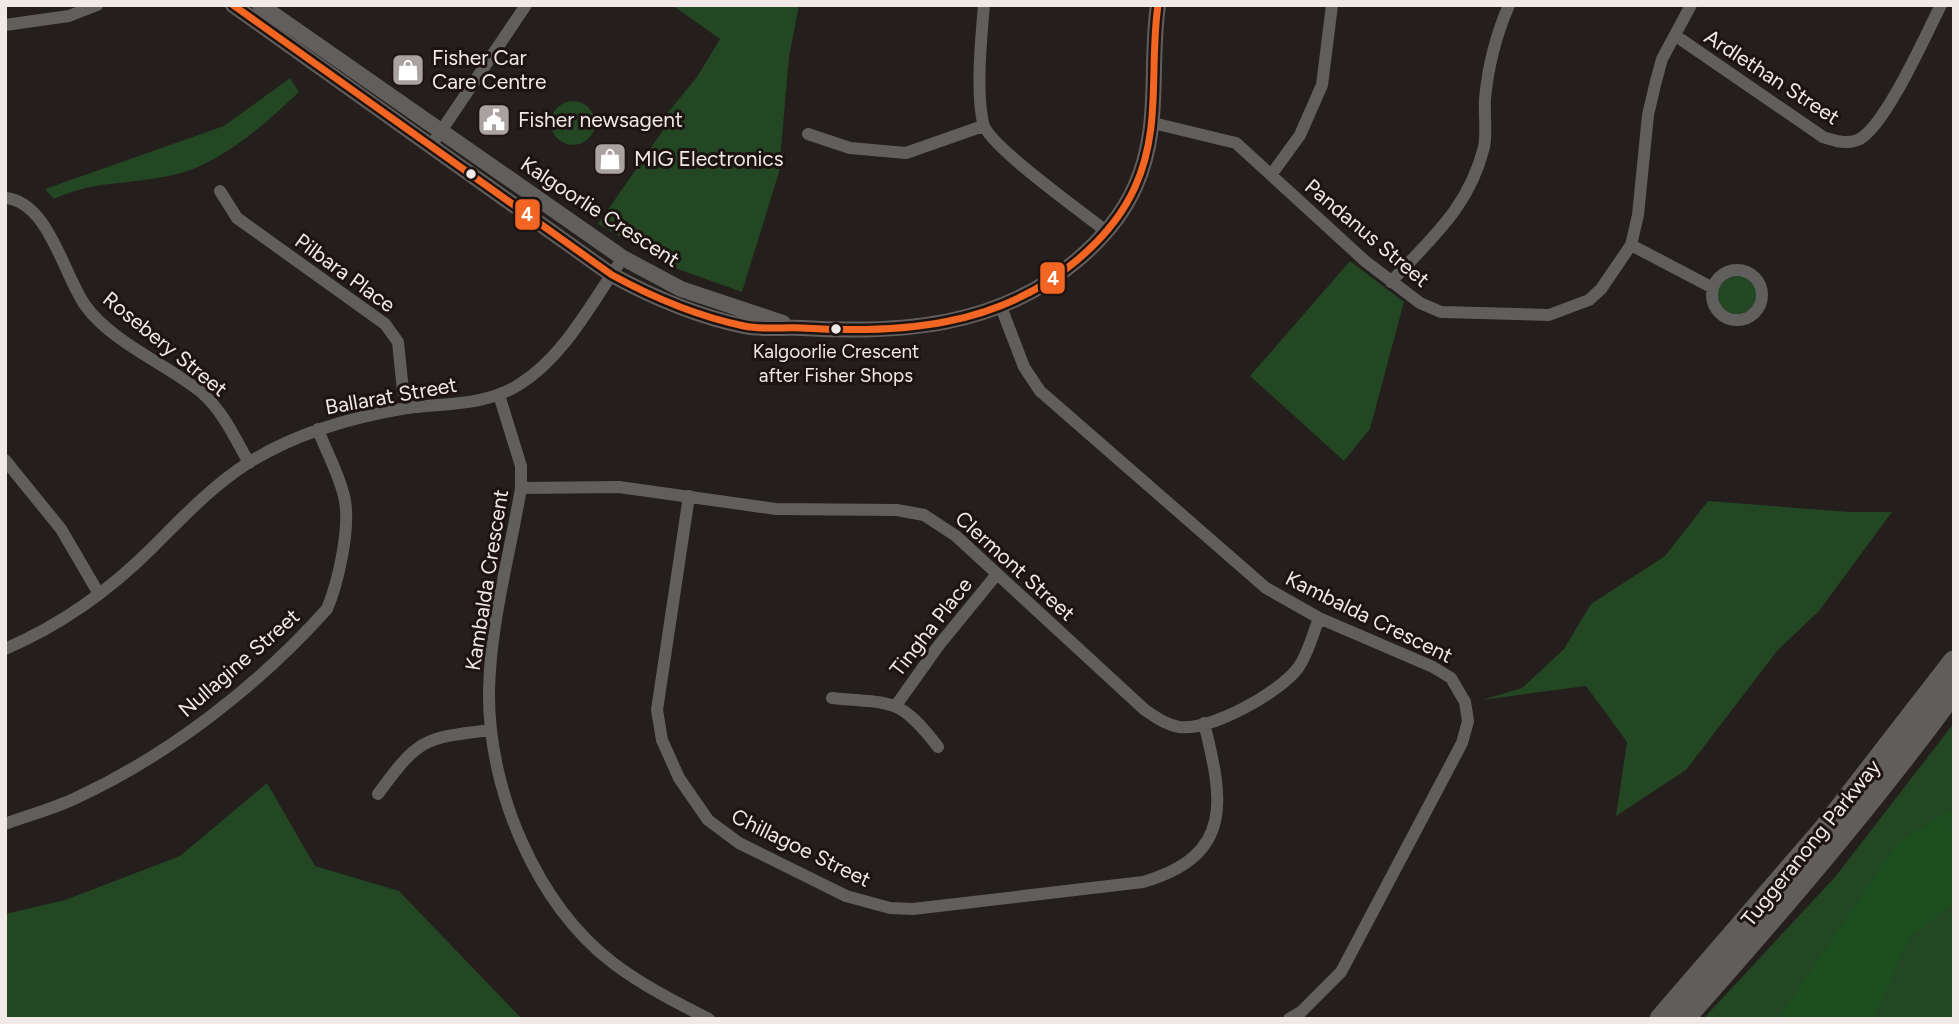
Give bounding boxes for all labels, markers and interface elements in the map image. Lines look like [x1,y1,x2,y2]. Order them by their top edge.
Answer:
street label: Ardlethan Street [1700,24,1844,130]
place label: Fisher Car Care Centre [432,45,546,94]
shop icon: Fisher Car Care Centre [389,51,427,89]
public building icon: Fisher newsagent [475,101,513,139]
place label: Fisher newsagent [518,107,683,132]
shop icon: MIG Electronics [591,140,629,178]
place label: MIG Electronics [634,146,783,171]
street label: Kalgoorlie Crescent [516,151,684,272]
unlabelled marker [464,167,478,181]
street label: Pandanus Street [1300,173,1435,292]
line badge: 4 [514,198,541,231]
text: 4 [521,203,533,226]
street label: Pilbara Place [290,228,400,317]
line badge: 4 [1039,261,1066,295]
text: 4 [1047,267,1059,290]
street label: Rosebery Street [98,286,232,401]
marker: Kalgoorlie Crescent after Fisher Shops [829,322,843,336]
place label: Kalgoorlie Crescent after Fisher Shops [753,340,919,387]
street label: Ballarat Street [323,372,459,419]
street label: Kambalda Crescent [460,488,513,672]
street label: Clermont Street [950,505,1080,626]
street label: Kambalda Crescent [1281,565,1457,668]
street label: Tingha Place [884,572,977,681]
street label: Nullagine Street [173,603,304,722]
street label: Tuggeranong Parkway [1736,754,1886,931]
street label: Chillagoe Street [728,803,875,892]

